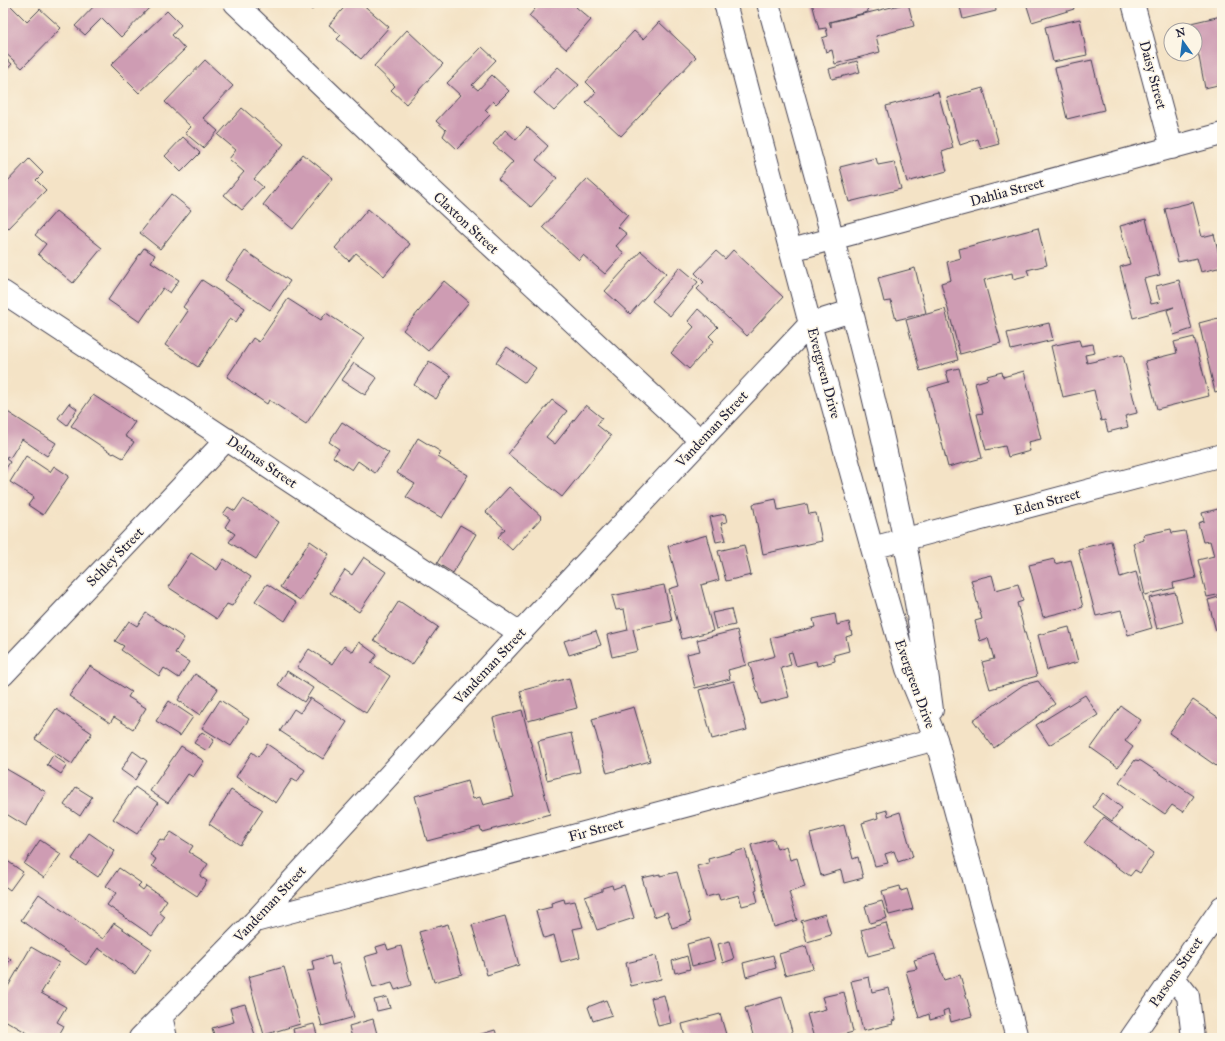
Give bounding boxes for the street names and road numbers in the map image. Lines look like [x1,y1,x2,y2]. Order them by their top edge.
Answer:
street label: Daisy Street [1136,39,1170,111]
street label: Dahlia Street [968,174,1046,210]
street label: Claxton Street [430,188,502,258]
street label: Evergreen Drive [804,326,844,421]
street label: Vandeman Street [672,387,752,471]
street label: Delmas Street [224,432,300,492]
street label: Eden Street [1012,485,1082,519]
street label: Schley Street [83,524,147,590]
street label: Vandeman Street [450,624,530,708]
street label: Evergreen Drive [891,637,939,731]
street label: Fir Street [567,815,625,845]
street label: Vandeman Street [230,862,310,946]
street label: Parsons Street [1146,934,1206,1010]

